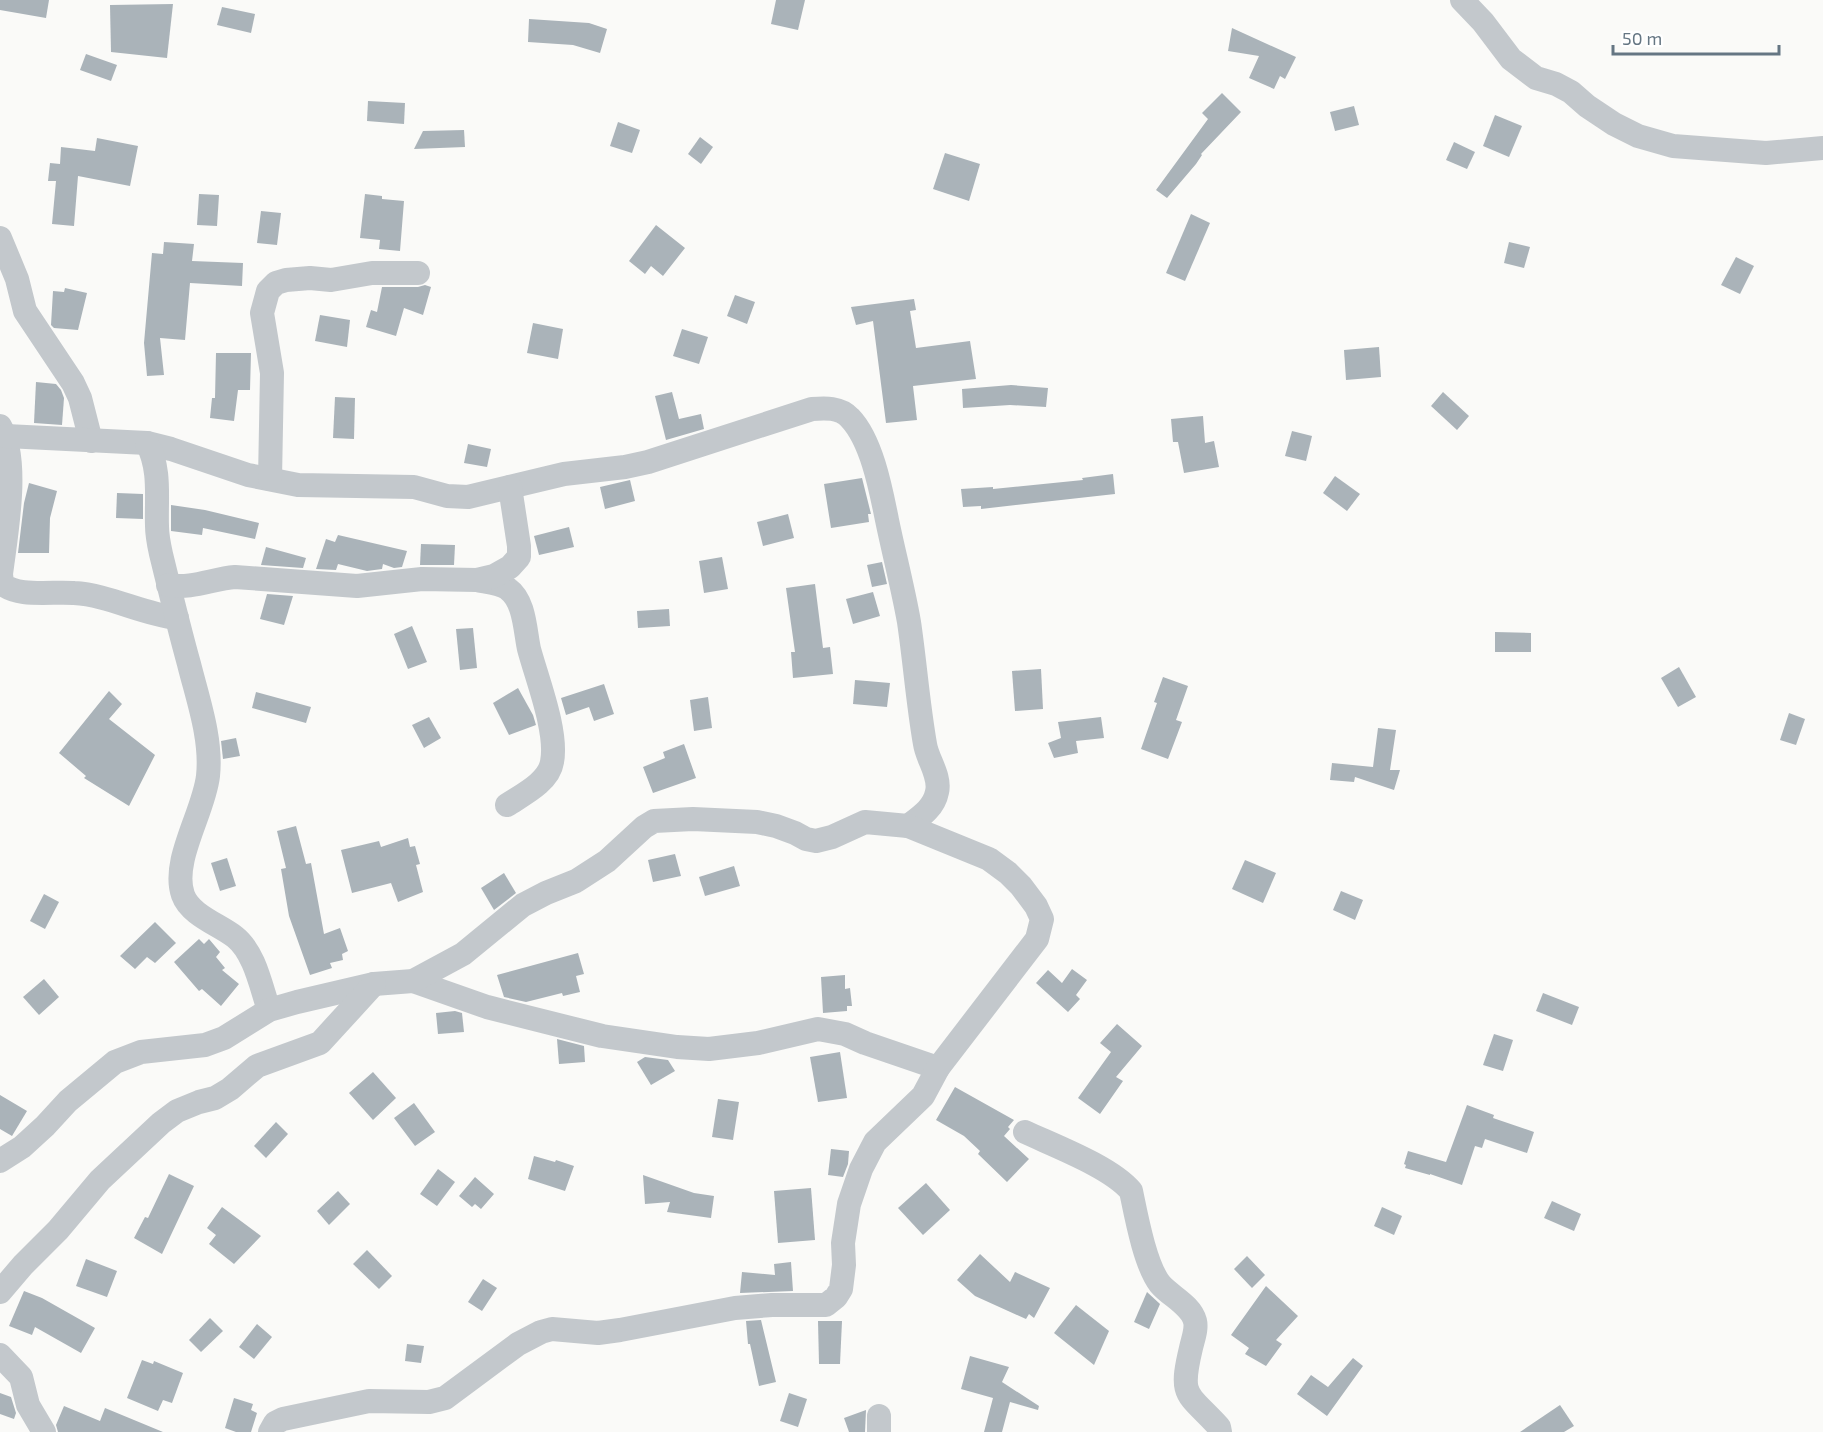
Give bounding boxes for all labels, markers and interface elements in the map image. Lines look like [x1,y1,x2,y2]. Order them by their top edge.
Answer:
scale bar [1613,18,1780,56]
text: 50 m [1622,27,1662,49]

